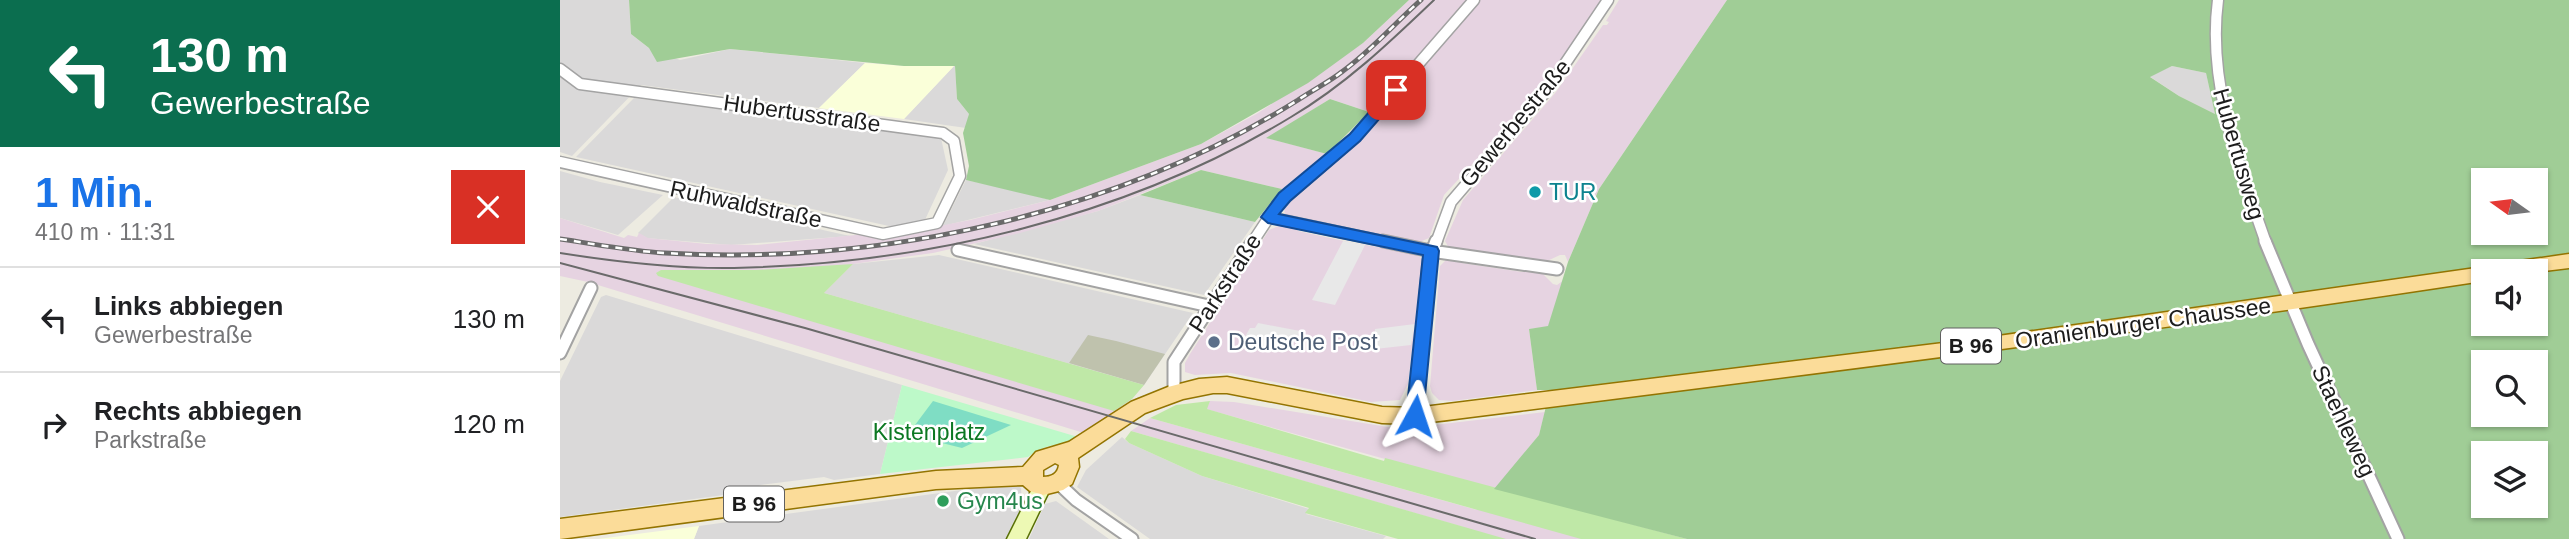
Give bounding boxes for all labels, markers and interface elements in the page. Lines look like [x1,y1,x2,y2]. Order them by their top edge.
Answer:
icon: left [35,28,126,119]
text: 130 m [150,28,289,82]
street label: Gewerbestraße [1454,54,1576,192]
pin [1366,60,1426,120]
icon: arrive [1377,71,1415,109]
text: Gewerbestraße [150,85,371,121]
street label: Hubertusweg [2208,85,2270,223]
street label: Hubertusstraße [722,89,882,137]
north arrow [2471,168,2548,245]
map controls [2471,168,2548,518]
text: 1 Min. [35,169,154,216]
button: close [451,170,525,244]
street label: Ruhwaldstraße [668,175,824,233]
place label: TUR [1549,179,1596,205]
marker: TUR [1527,184,1543,200]
text: 410 m · 11:31 [35,219,175,245]
street label: Parkstraße [1183,229,1267,337]
button: sound [2471,259,2548,336]
text: Links abbiegen [94,291,283,321]
street label: Oranienburger Chaussee [2013,292,2273,354]
icon: left [35,301,73,339]
text: 130 m [453,304,525,334]
text: Gewerbestraße [94,322,253,348]
road number: B 96 [1941,328,2001,364]
place label: Deutsche Post [1228,329,1378,355]
marker: Deutsche Post [1206,334,1222,350]
button: search [2471,350,2548,427]
street label: Staehleweg [2307,361,2381,481]
position arrow [1378,379,1452,453]
text: Rechts abbiegen [94,396,302,426]
icon: right [35,406,73,444]
text: 120 m [453,409,525,439]
park label: Kistenplatz [873,419,985,445]
text: Parkstraße [94,427,206,453]
button: layers [2471,441,2548,518]
road number: B 96 [724,486,784,522]
place label: Gym4us [957,488,1043,514]
marker: Gym4us [935,493,951,509]

